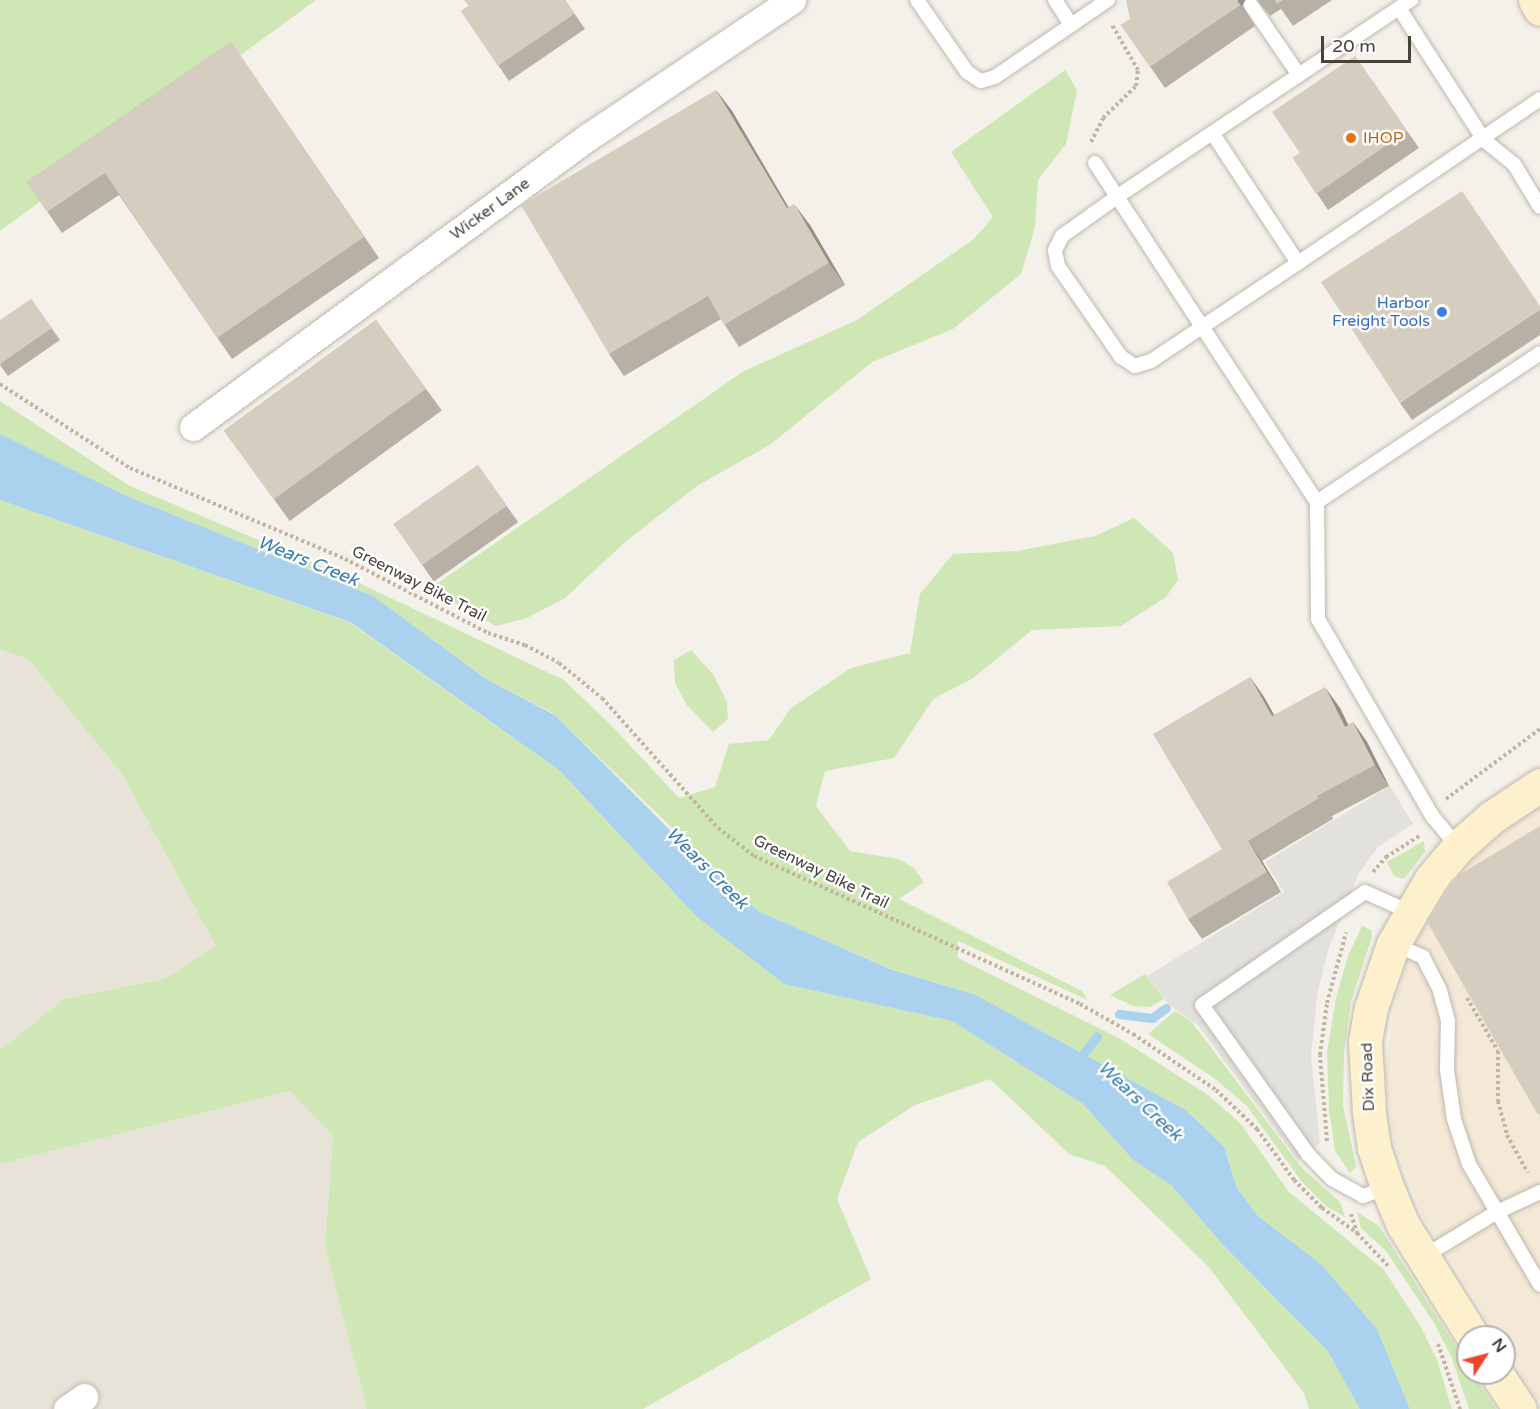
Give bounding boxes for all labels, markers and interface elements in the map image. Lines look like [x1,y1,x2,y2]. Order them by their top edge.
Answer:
scale bar [1324,24,1414,62]
text: 20 m [1332,35,1376,57]
place label: IHOP [1363,128,1403,148]
marker: IHOP [1344,131,1358,145]
street label: Wicker Lane [447,174,533,244]
place label: Harbor Freight Tools [1332,293,1430,331]
marker: Harbor Freight Tools [1435,305,1449,319]
water label: Wears Creek [254,531,362,591]
street label: Greenway Bike Trail [348,542,490,626]
water label: Wears Creek [661,822,753,914]
street label: Greenway Bike Trail [750,831,892,913]
street label: Dix Road [1357,1042,1379,1112]
water label: Wears Creek [1093,1057,1187,1145]
north arrow [1456,1325,1516,1385]
text: N [1487,1335,1511,1357]

